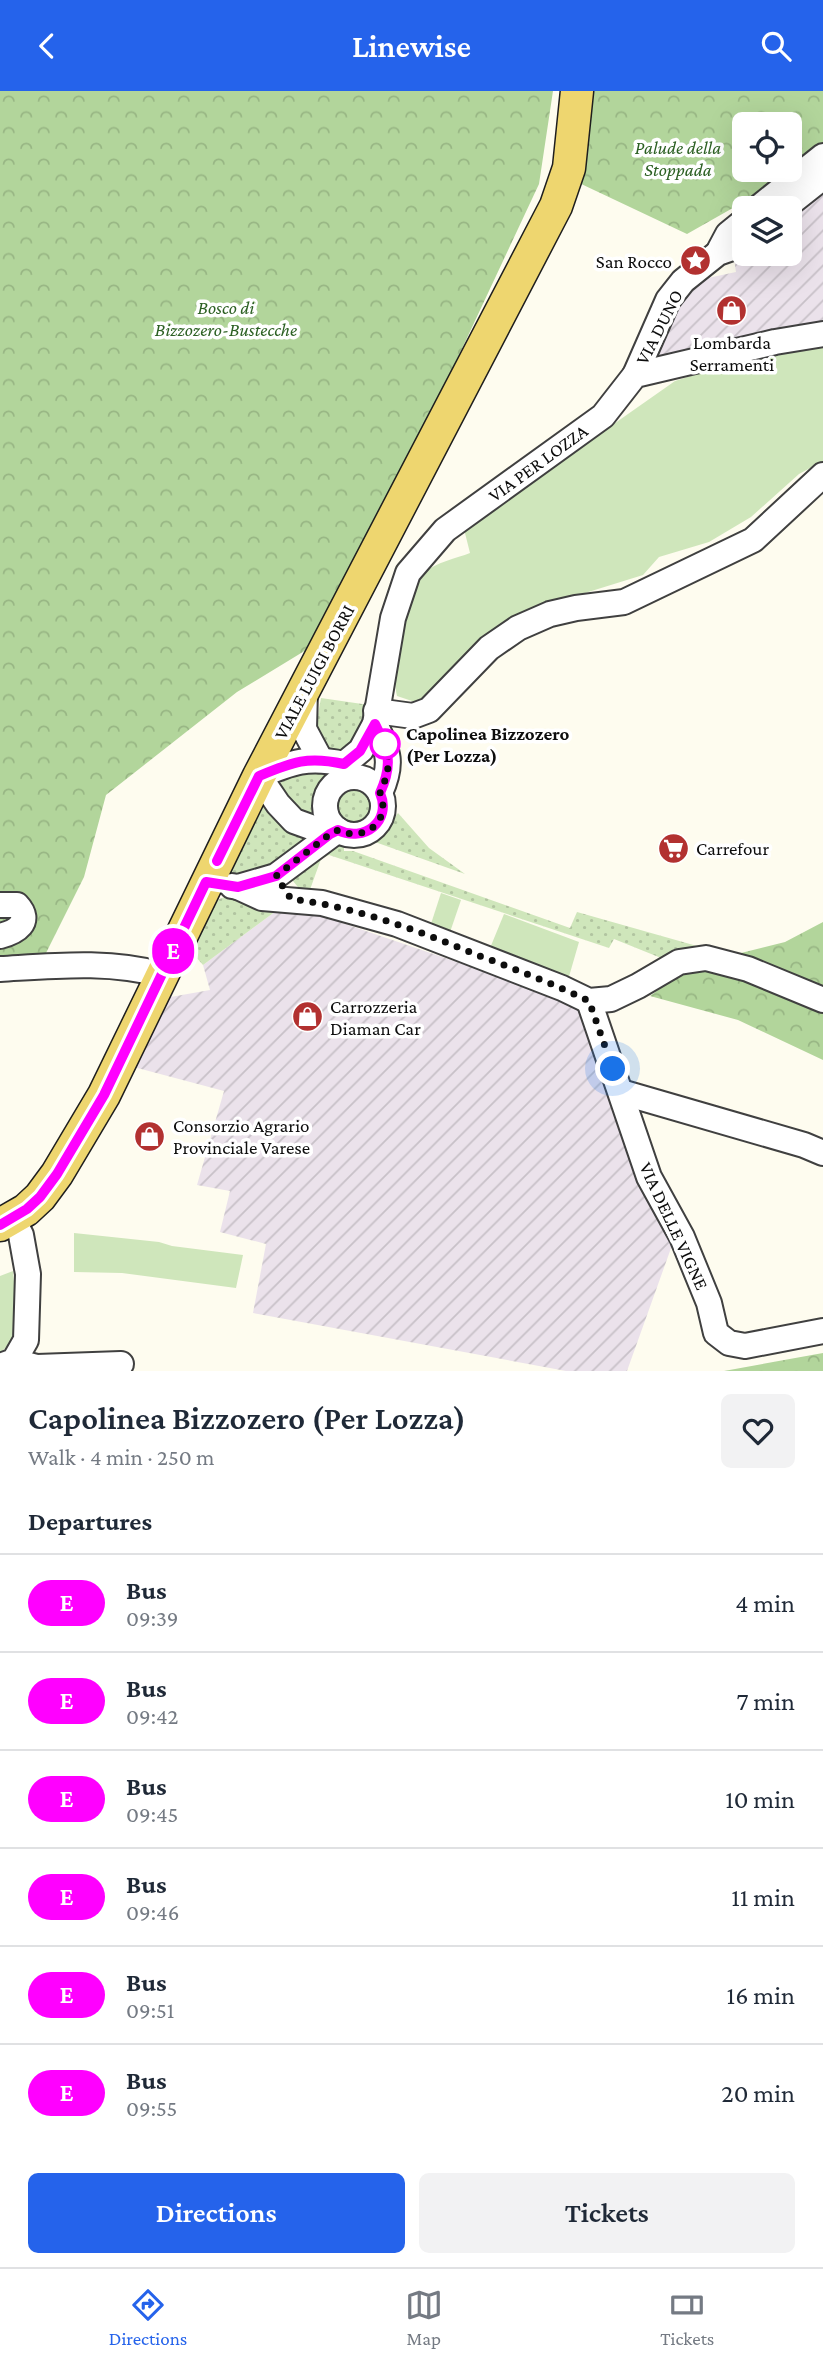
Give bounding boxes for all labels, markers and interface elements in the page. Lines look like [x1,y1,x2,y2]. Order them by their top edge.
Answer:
icon: back [28,27,66,65]
icon: search [757,27,795,65]
text: Linewise [352,28,471,64]
map controls [732,112,802,266]
button: locate [732,112,802,182]
park label: Palude della Stoppada [635,137,721,180]
button: layers [732,196,802,266]
place icon: San Rocco [678,244,712,278]
place label: San Rocco [596,251,672,272]
street label: VIA DUNO [631,286,687,368]
shop icon: Lombarda Serramenti [715,294,749,328]
park label: Bosco di Bizzozero-Bustecche [155,297,297,340]
place label: Lombarda Serramenti [690,332,774,375]
street label: VIA PER LOZZA [484,420,592,506]
street label: VIALE LUIGI BORRI [270,601,358,743]
place label: Capolinea Bizzozero (Per Lozza) [406,723,569,767]
marker: Capolinea Bizzozero (Per Lozza) [370,729,400,759]
supermarket icon: Carrefour [656,831,690,865]
place label: Carrefour [696,838,769,859]
line badge: E [150,928,196,974]
text: E [166,937,180,964]
place label: Carrozzeria Diaman Car [330,996,421,1039]
shop icon: Carrozzeria Diaman Car [290,1000,324,1034]
your location [595,1051,630,1086]
place label: Consorzio Agrario Provinciale Varese [173,1115,310,1158]
shop icon: Consorzio Agrario Provinciale Varese [133,1119,167,1153]
street label: VIA DELLE VIGNE [635,1159,713,1293]
button: heart [721,1394,795,1468]
text: Capolinea Bizzozero (Per Lozza) [28,1399,466,1436]
text: Walk · 4 min · 250 m [28,1444,215,1470]
text: Departures [28,1507,152,1536]
text: Bus [126,1576,167,1605]
text: E [60,1589,73,1616]
text: 4 min [735,1589,795,1618]
text: 09:39 [126,1605,178,1631]
text: Bus [126,1674,167,1703]
text: E [60,1687,73,1714]
text: 7 min [736,1687,795,1716]
text: 09:42 [126,1703,178,1729]
text: Bus [126,1772,167,1801]
text: E [60,1785,73,1812]
text: 10 min [725,1785,795,1814]
text: 09:45 [126,1801,178,1827]
text: Bus [126,1870,167,1899]
text: E [60,1883,73,1910]
text: 11 min [731,1883,795,1912]
text: 09:46 [126,1899,179,1925]
text: Bus [126,1968,167,1997]
text: E [60,1981,73,2008]
text: 16 min [727,1981,795,2010]
text: 09:51 [126,1997,174,2023]
text: Bus [126,2066,167,2095]
text: E [60,2079,73,2106]
text: 20 min [721,2079,795,2108]
text: 09:55 [126,2095,177,2121]
button: Directions [28,2173,405,2253]
button: Tickets [419,2173,795,2253]
tab: Directions [109,2286,187,2349]
tab: Map [405,2286,443,2349]
tab: Tickets [660,2286,714,2349]

